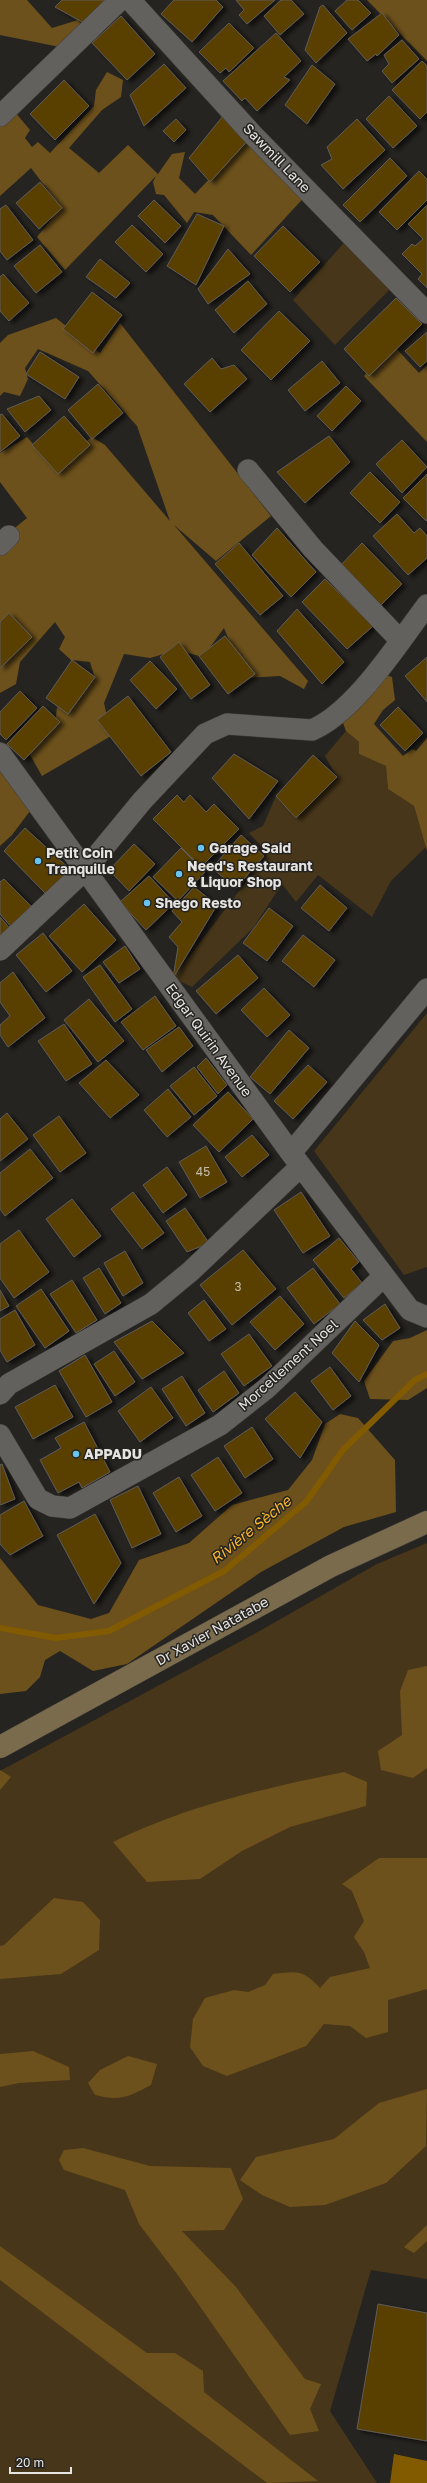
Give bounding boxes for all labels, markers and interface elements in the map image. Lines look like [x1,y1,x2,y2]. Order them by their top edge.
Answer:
street label: Sawmill Lane [240,120,315,196]
place label: Garage Said [209,839,291,856]
marker: Garage Said [196,843,206,853]
place label: Petit Coin Tranquille [46,844,115,877]
marker: Petit Coin Tranquille [33,856,43,866]
place label: Need's Restaurant & Liquor Shop [187,857,313,890]
marker: Need's Restaurant & Liquor Shop [174,869,184,879]
place label: Shego Resto [155,894,241,911]
marker: Shego Resto [142,898,152,908]
street label: Edgar Quirin Avenue [163,980,256,1100]
house number: 45 [196,1164,210,1179]
house number: 3 [234,1279,242,1294]
street label: Morcellement Noel [234,1315,341,1414]
place label: APPADU [84,1445,142,1462]
marker: APPADU [71,1449,81,1459]
water label: Rivière Sèche [207,1491,295,1567]
street label: Dr Xavier Natatabe [152,1593,271,1669]
scale bar [10,2449,71,2475]
text: 20 m [16,2455,44,2470]

